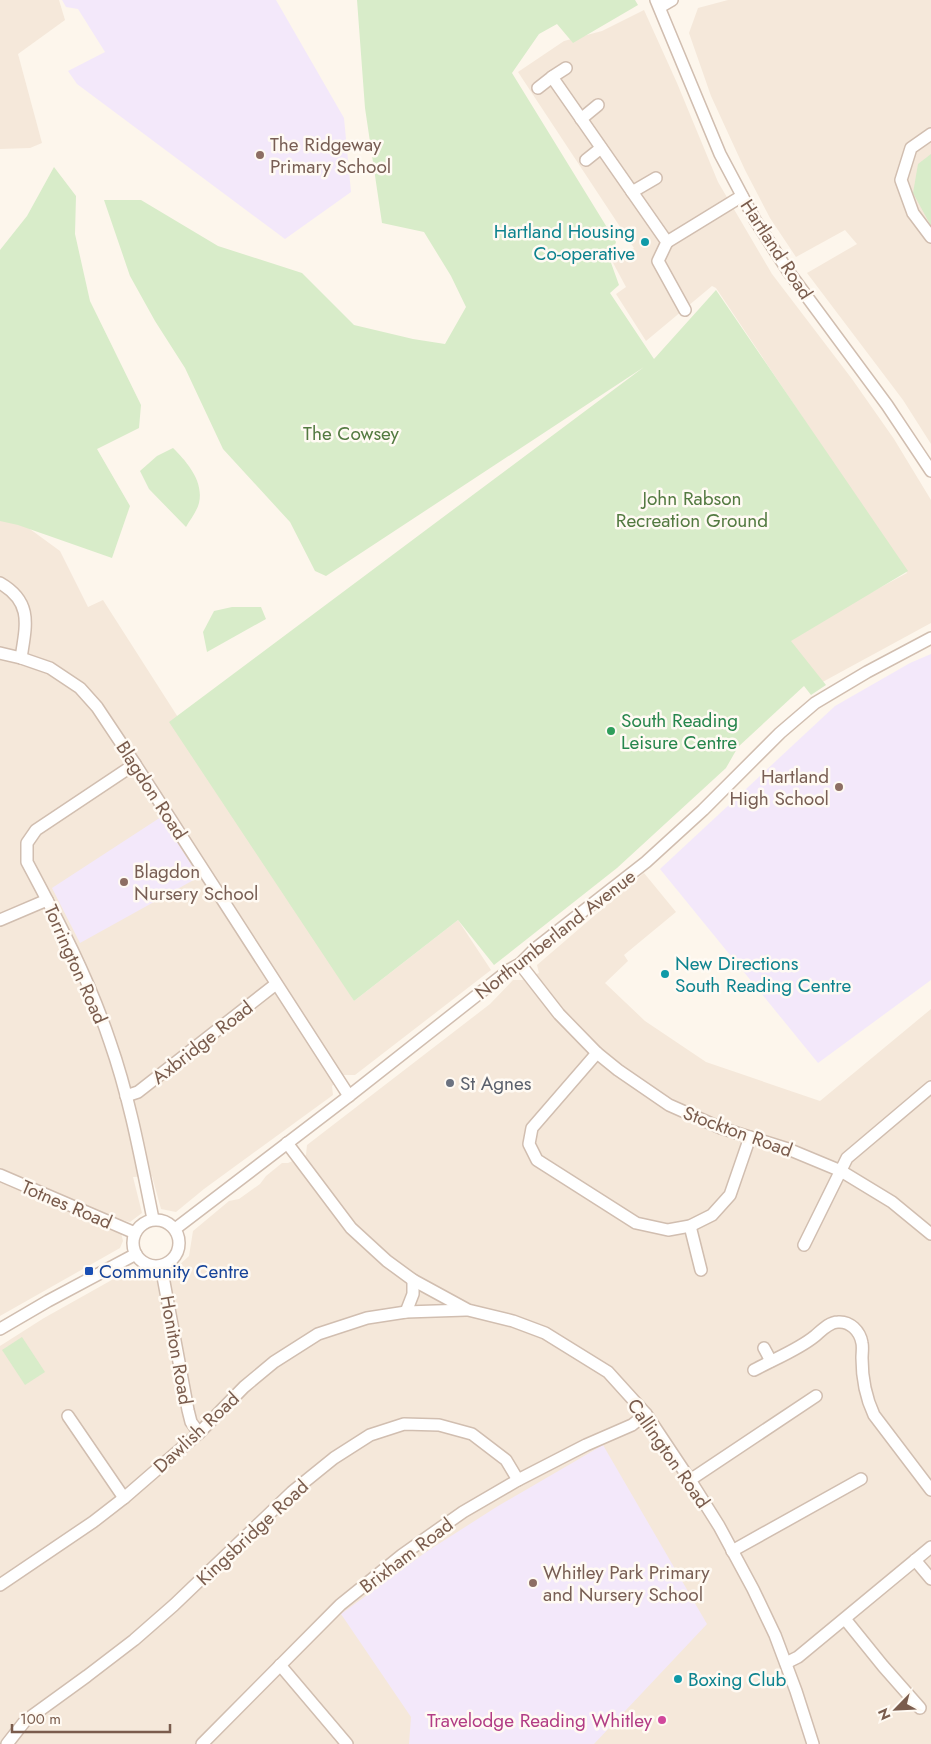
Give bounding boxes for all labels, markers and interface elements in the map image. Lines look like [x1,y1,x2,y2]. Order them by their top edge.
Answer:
place label: The Ridgeway Primary School [270,131,391,180]
marker: The Ridgeway Primary School [254,149,266,161]
street label: Hartland Road [734,194,819,305]
place label: Hartland Housing Co-operative [494,218,635,267]
marker: Hartland Housing Co-operative [639,236,651,248]
park label: The Cowsey [303,420,400,447]
park label: John Rabson Recreation Ground [616,485,768,534]
place label: South Reading Leisure Centre [621,707,738,756]
marker: South Reading Leisure Centre [605,725,617,737]
street label: Blagdon Road [110,736,194,845]
place label: Hartland High School [729,763,829,812]
marker: Hartland High School [833,781,845,793]
place label: Blagdon Nursery School [134,858,258,907]
street label: Northumberland Avenue [469,863,642,1006]
marker: Blagdon Nursery School [118,876,130,888]
street label: Torrington Road [37,900,114,1028]
place label: New Directions South Reading Centre [675,950,851,999]
marker: New Directions South Reading Centre [659,968,671,980]
street label: Axbridge Road [146,994,259,1091]
place label: St Agnes [460,1070,532,1097]
marker: St Agnes [444,1077,456,1089]
street label: Stockton Road [679,1099,796,1164]
street label: Totnes Road [17,1173,116,1236]
place label: Community Centre [99,1258,249,1285]
marker: Community Centre [83,1265,95,1277]
street label: Honiton Road [154,1293,199,1407]
street label: Dawlish Road [147,1385,245,1479]
street label: Callington Road [621,1393,716,1514]
street label: Kingsbridge Road [190,1473,314,1592]
street label: Brixham Road [354,1511,459,1599]
place label: Whitley Park Primary and Nursery School [543,1559,710,1608]
marker: Whitley Park Primary and Nursery School [527,1577,539,1589]
place label: Boxing Club [688,1666,786,1693]
marker: Boxing Club [672,1673,684,1685]
north arrow [871,1684,921,1734]
scale bar [12,1702,170,1734]
text: N [873,1705,896,1723]
place label: Travelodge Reading Whitley [427,1707,653,1734]
text: 100 m [20,1708,61,1730]
marker: Travelodge Reading Whitley [656,1714,668,1726]

